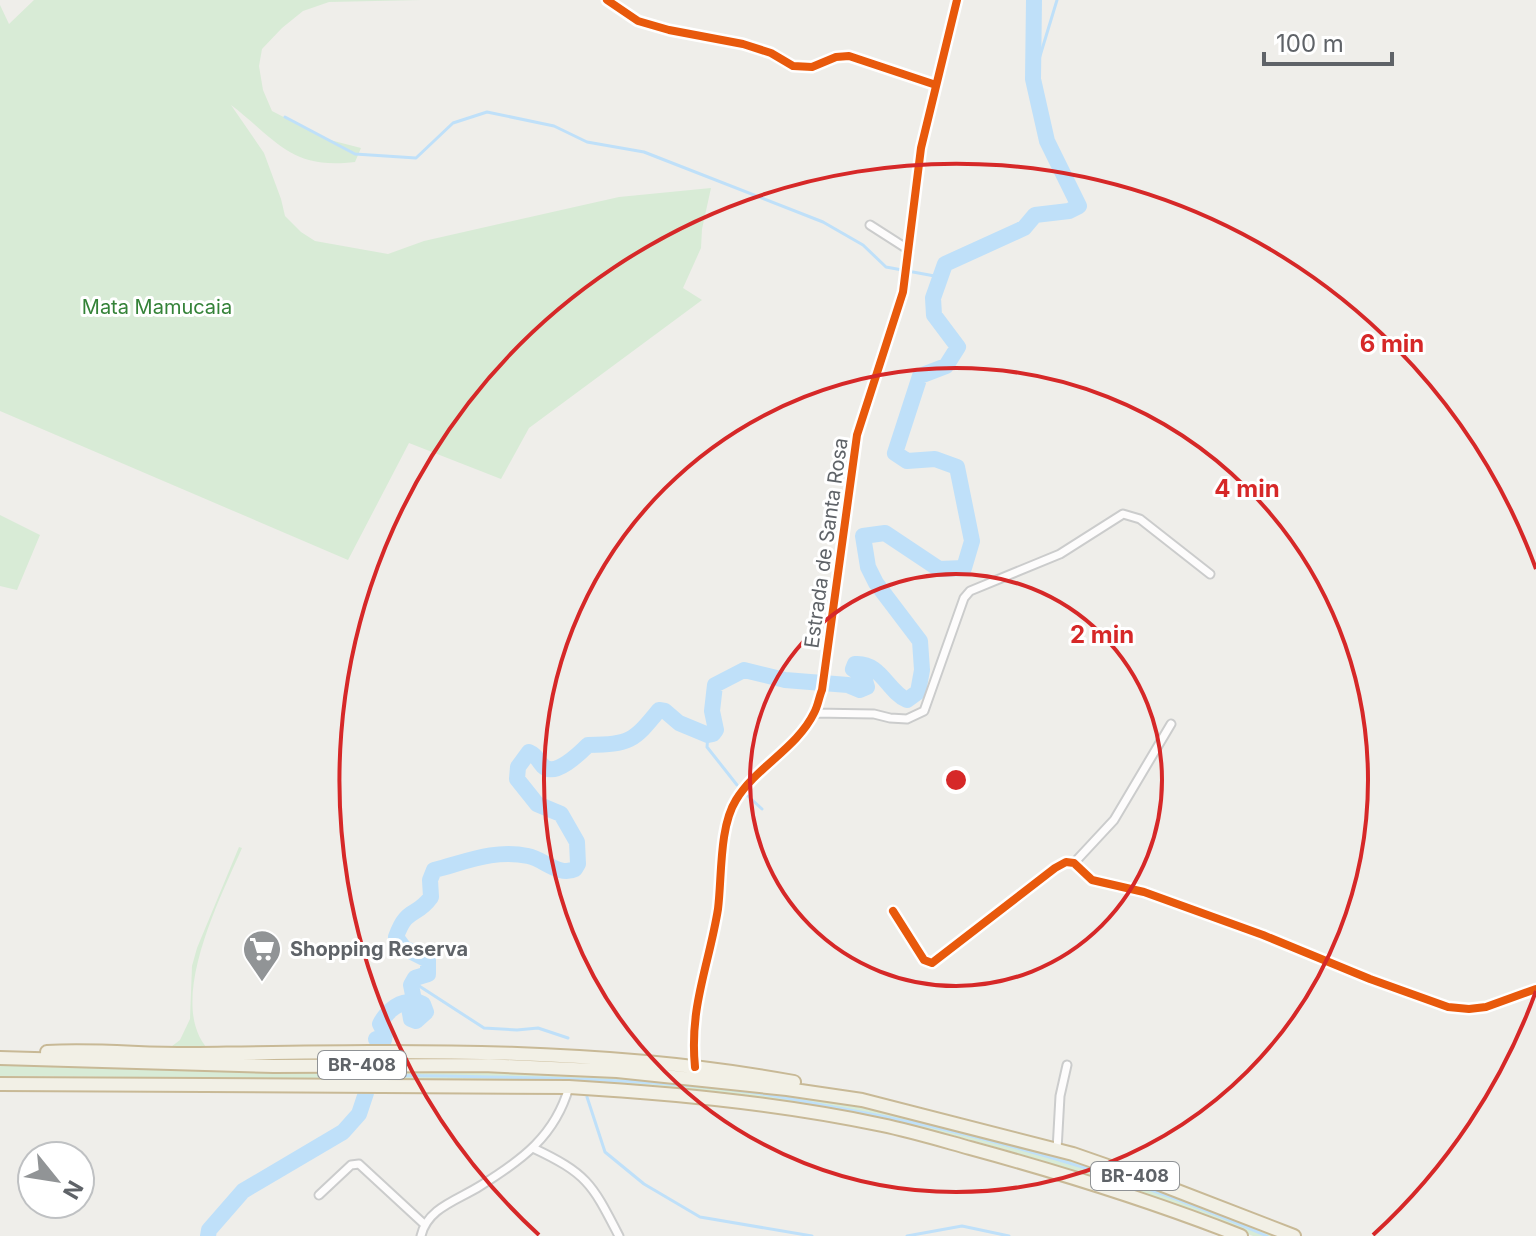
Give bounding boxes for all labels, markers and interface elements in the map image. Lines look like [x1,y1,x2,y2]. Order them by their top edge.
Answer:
scale bar [1264,16,1392,66]
text: 100 m [1276,29,1344,58]
park label: Mata Mamucaia [82,295,232,319]
text: 6 min [1360,329,1424,358]
street label: Estrada de Santa Rosa [799,436,853,650]
text: 4 min [1214,474,1280,503]
text: 2 min [1070,620,1134,649]
centre of rings [942,766,970,794]
supermarket icon: Shopping Reserva [241,928,283,983]
place label: Shopping Reserva [290,937,468,961]
road number: BR-408 [318,1051,406,1079]
north arrow [16,1140,96,1220]
road number: BR-408 [1091,1162,1179,1190]
text: N [58,1176,89,1204]

